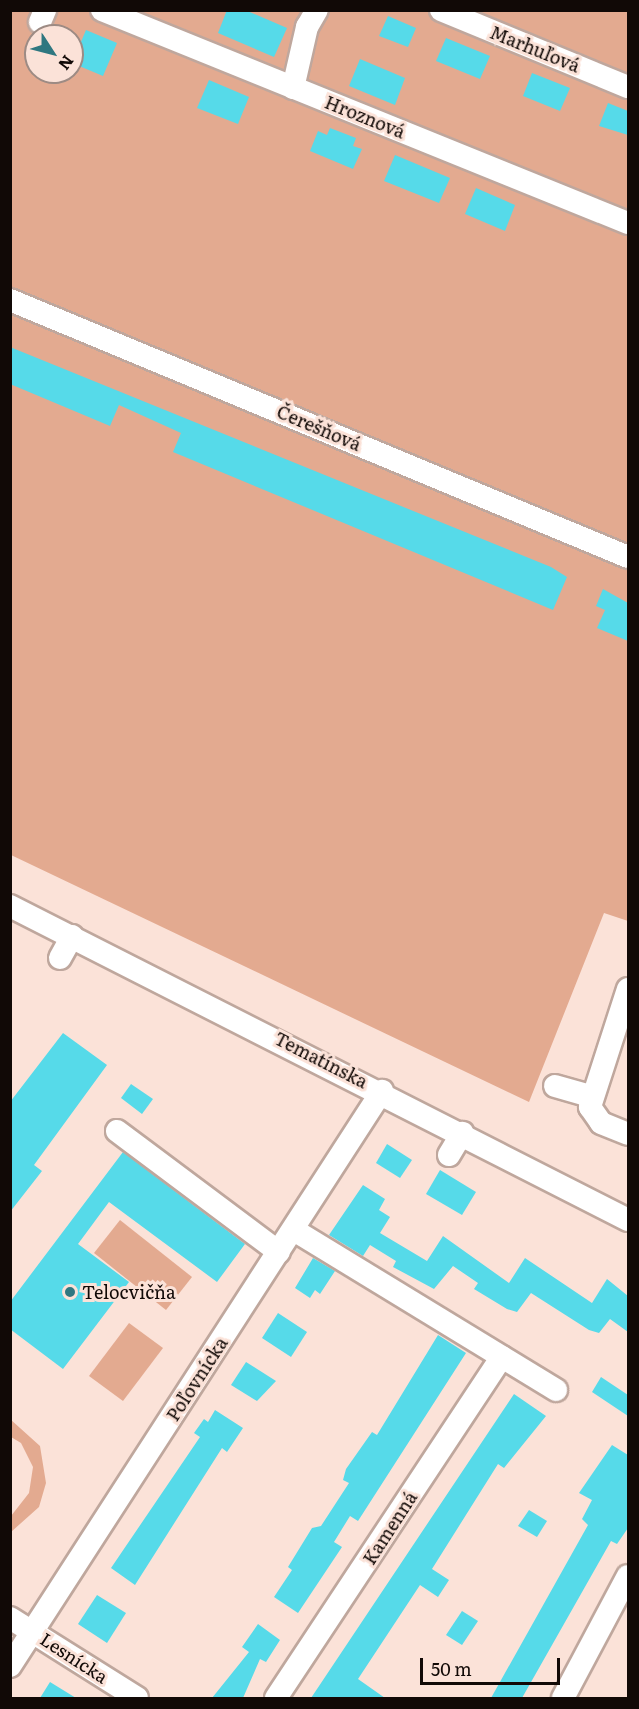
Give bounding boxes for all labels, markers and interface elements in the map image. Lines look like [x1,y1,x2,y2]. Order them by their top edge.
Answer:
street label: Marhuľová [487,21,583,77]
north arrow [24,24,84,84]
text: N [53,51,81,76]
street label: Hroznová [322,91,408,143]
street label: Čerešňová [274,401,364,455]
street label: Tematínska [271,1027,371,1093]
place label: Telocvičňa [82,1281,176,1303]
marker: Telocvičňa [63,1285,77,1299]
street label: Poľovnícka [162,1333,232,1425]
street label: Kamenná [358,1487,422,1569]
street label: Lesnícka [36,1628,112,1688]
scale bar [423,1646,562,1684]
text: 50 m [431,1655,472,1682]

